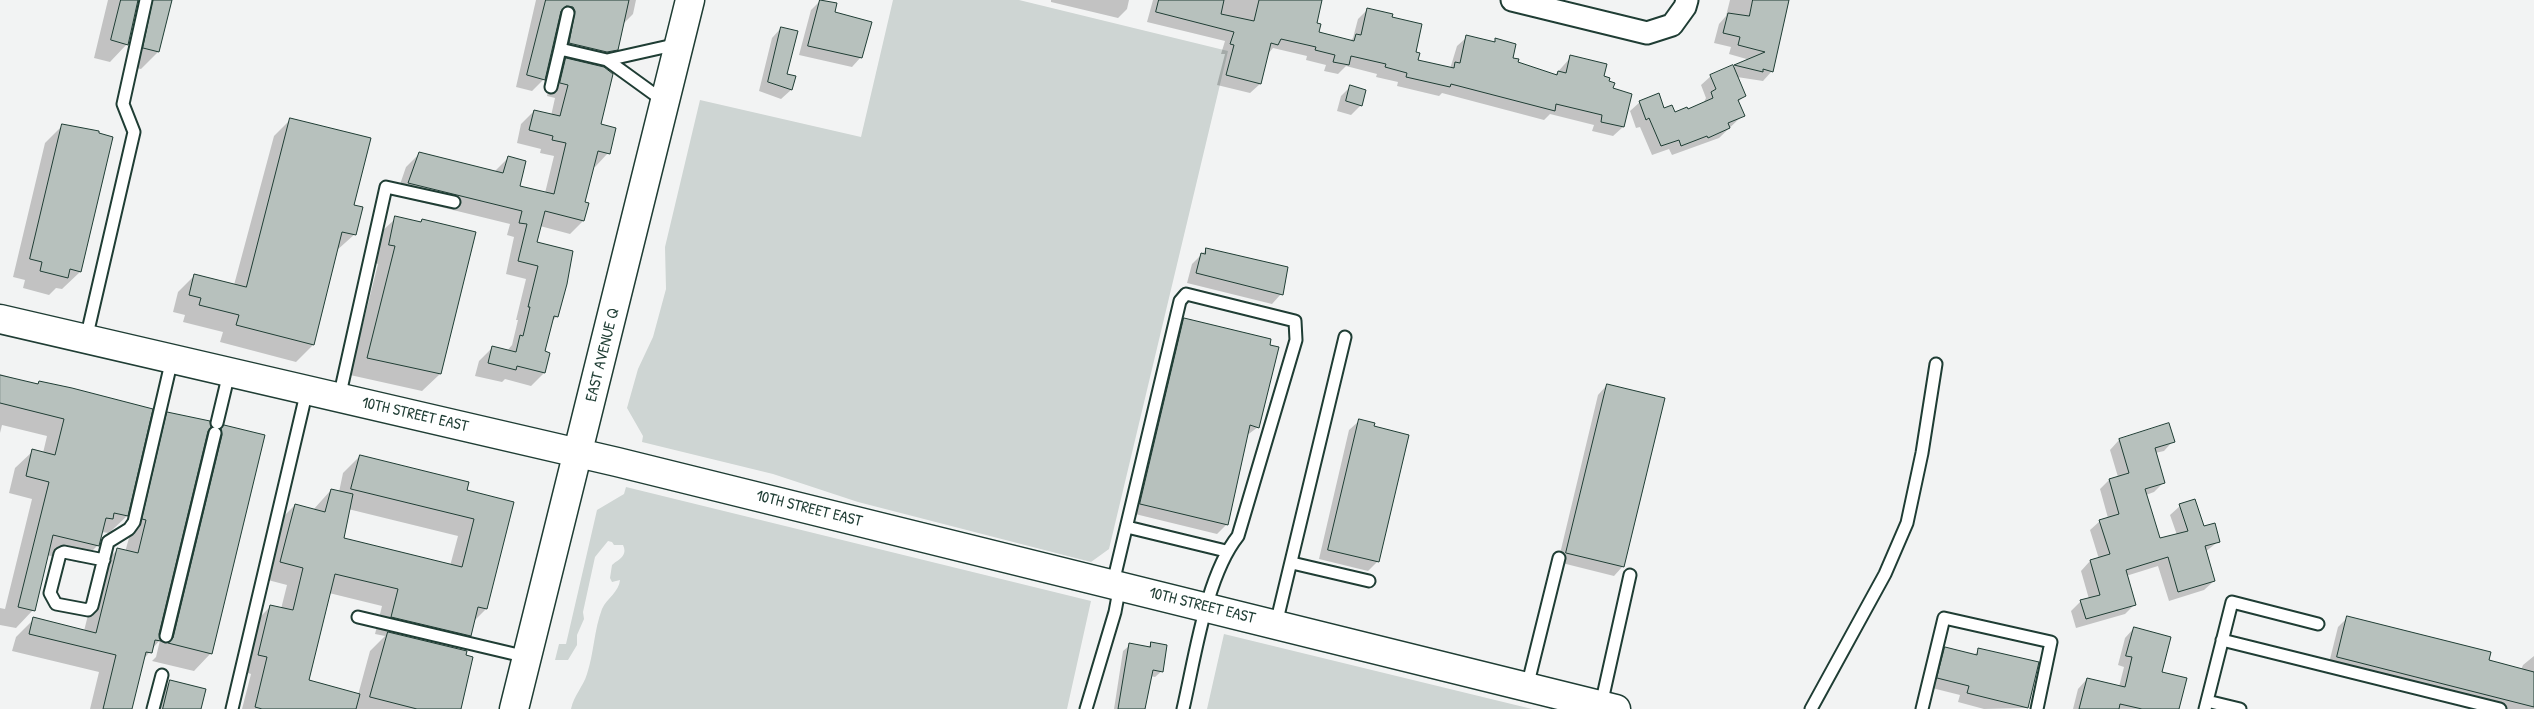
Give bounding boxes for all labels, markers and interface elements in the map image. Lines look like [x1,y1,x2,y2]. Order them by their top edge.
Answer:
street label: EAST AVENUE Q [582,306,624,404]
street label: 10TH STREET EAST [360,393,470,437]
street label: 10TH STREET EAST [754,487,864,531]
street label: 10TH STREET EAST [1147,584,1257,628]

